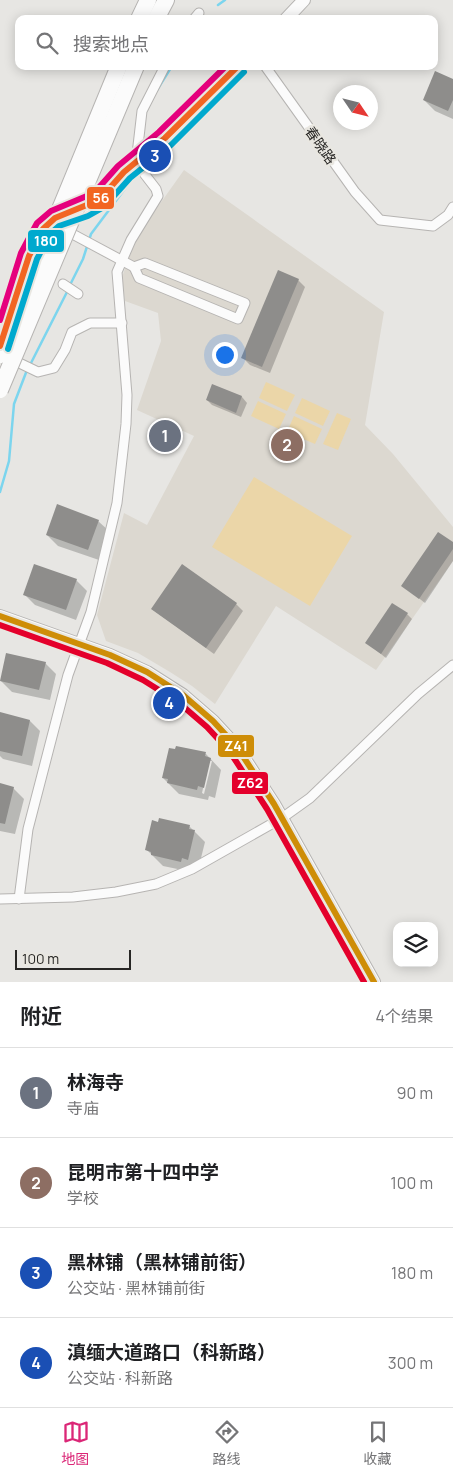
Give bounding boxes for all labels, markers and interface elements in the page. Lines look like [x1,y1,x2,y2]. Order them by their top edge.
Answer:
search box [15,15,438,70]
icon: search [33,29,61,57]
text: 搜索地点 [73,31,149,57]
north arrow [333,85,378,130]
street label: 春晓路 [301,122,341,168]
pin: 3 [139,137,171,175]
line badge: 56 [86,186,115,210]
text: 56 [93,188,109,207]
line badge: 180 [27,229,65,253]
text: 180 [34,231,58,250]
your location [212,342,238,368]
pin: 1 [149,417,181,455]
pin: 2 [271,426,303,464]
pin: 4 [153,684,185,722]
line badge: Z41 [217,734,255,758]
text: Z41 [224,736,248,755]
line badge: Z62 [231,771,269,795]
text: Z62 [237,773,263,792]
map controls [393,922,438,967]
button: layers [393,922,438,967]
scale bar [15,947,131,970]
text: 100 m [22,949,59,968]
text: 附近 [20,1002,62,1030]
text: 4个结果 [376,1005,433,1027]
text: 林海寺 [67,1069,124,1095]
text: 1 [32,1082,40,1104]
text: 90 m [397,1082,433,1104]
text: 寺庙 [67,1097,99,1119]
text: 昆明市第十四中学 [67,1159,219,1185]
text: 2 [31,1172,41,1194]
text: 100 m [390,1172,433,1194]
text: 学校 [67,1187,99,1209]
text: 黑林铺（黑林铺前街） [67,1249,257,1275]
text: 3 [31,1262,41,1284]
text: 180 m [391,1262,433,1284]
text: 公交站 · 黑林铺前街 [67,1277,205,1299]
text: 滇缅大道路口（科新路） [67,1339,276,1365]
text: 4 [31,1352,41,1374]
text: 300 m [388,1352,433,1374]
text: 公交站 · 科新路 [67,1367,173,1389]
tab: 地图 [62,1418,90,1468]
tab: 路线 [213,1418,241,1468]
tab: 收藏 [364,1418,392,1468]

